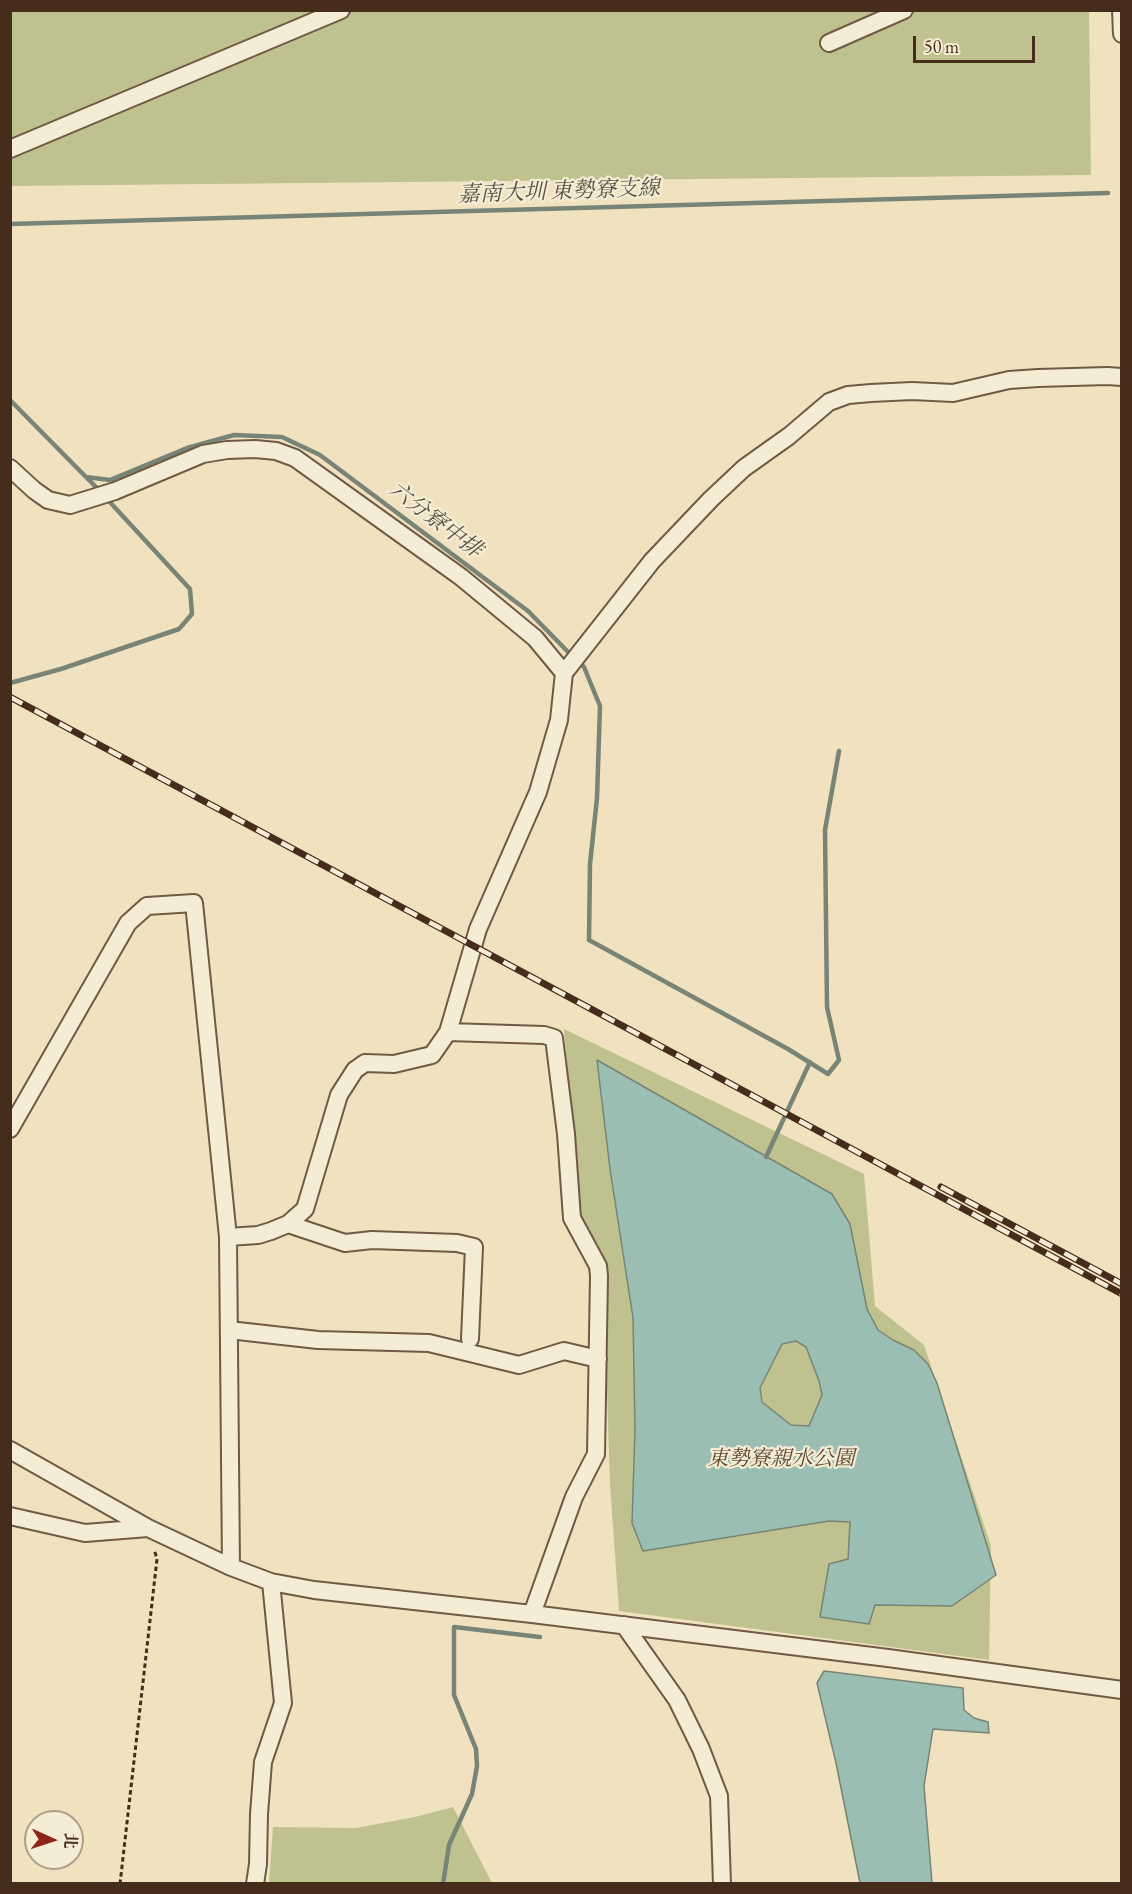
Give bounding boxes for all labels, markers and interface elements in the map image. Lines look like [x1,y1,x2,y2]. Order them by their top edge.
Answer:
scale bar [916,24,1038,62]
text: 50 m [924,35,959,58]
water label: 嘉南大圳 東勢寮支線 [457,175,661,209]
water label: 六分寮中排 [383,476,487,564]
park label: 東勢寮親水公園 [708,1446,854,1472]
north arrow [24,1810,84,1870]
text: 北 [60,1832,81,1849]

